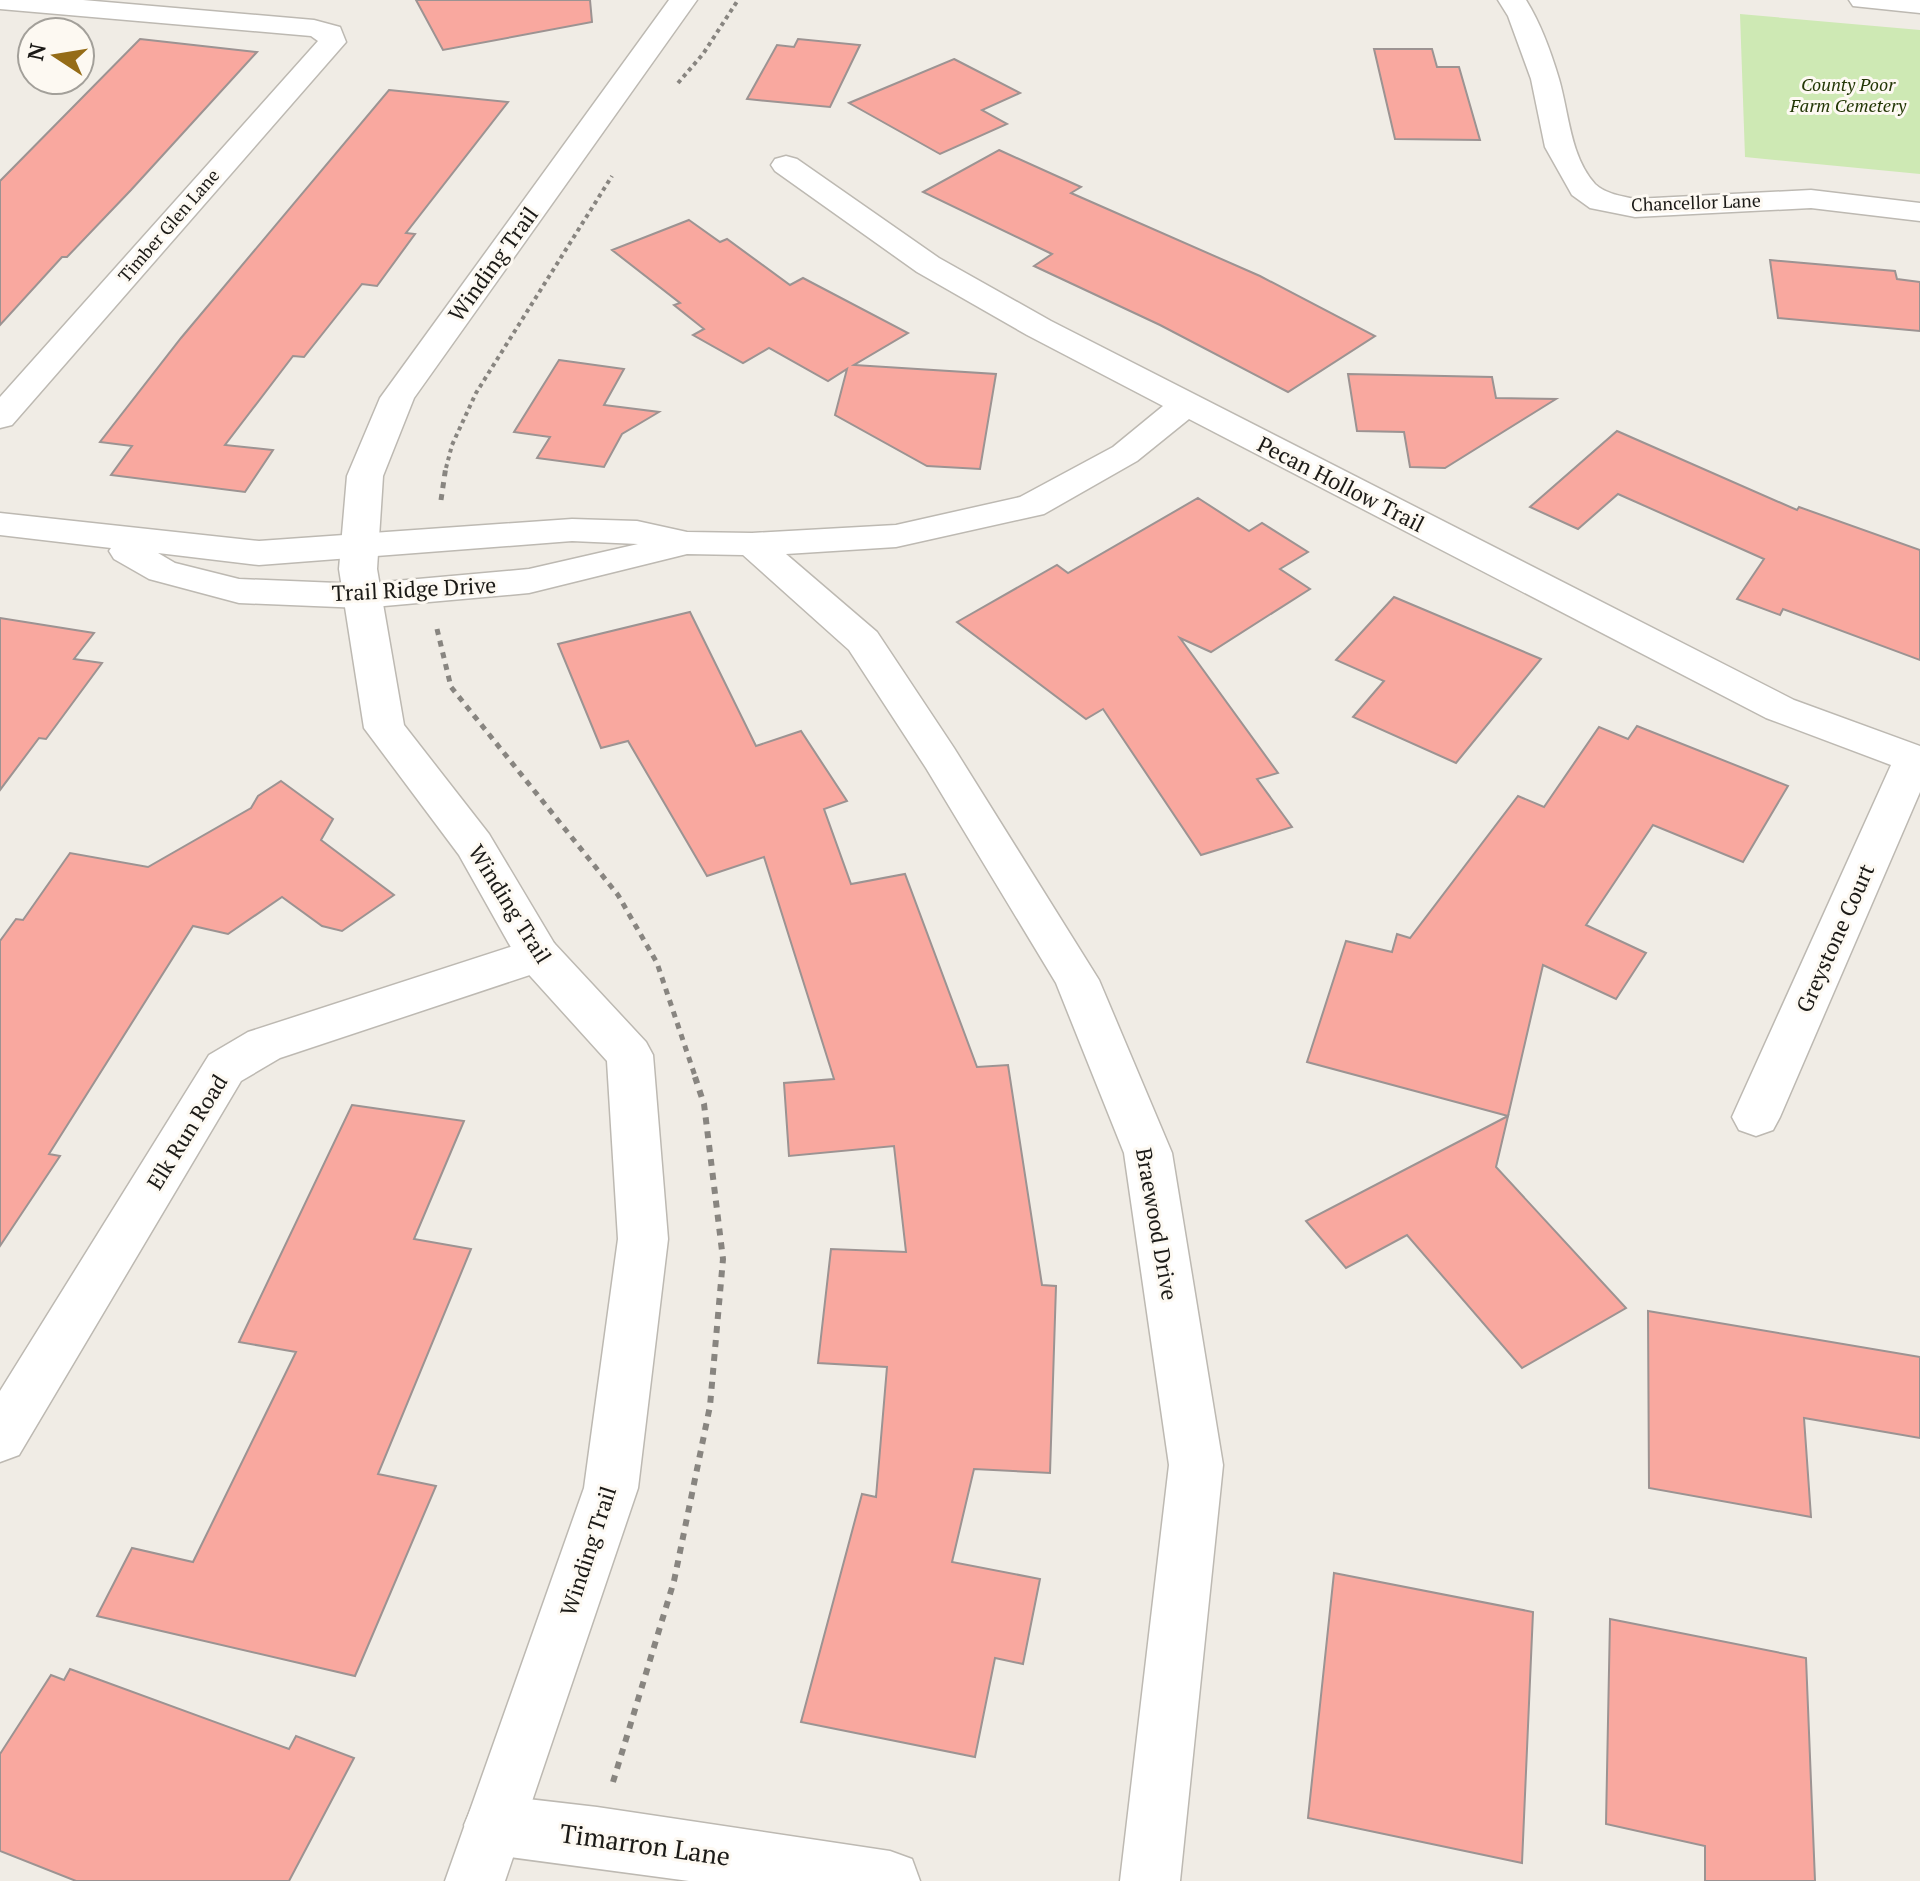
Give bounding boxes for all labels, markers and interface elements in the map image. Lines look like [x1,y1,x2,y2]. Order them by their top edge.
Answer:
north arrow [16,16,96,96]
text: N [20,40,52,63]
park label: County Poor Farm Cemetery [1789,72,1907,117]
street label: Timber Glen Lane [112,164,224,287]
street label: Chancellor Lane [1631,188,1761,216]
street label: Winding Trail [441,201,544,327]
street label: Pecan Hollow Trail [1253,429,1430,538]
street label: Trail Ridge Drive [331,570,497,607]
street label: Winding Trail [462,839,558,969]
street label: Greystone Court [1789,859,1880,1017]
street label: Elk Run Road [140,1069,233,1195]
street label: Braewood Drive [1130,1145,1185,1302]
street label: Winding Trail [553,1482,622,1619]
street label: Timarron Lane [558,1815,732,1873]

